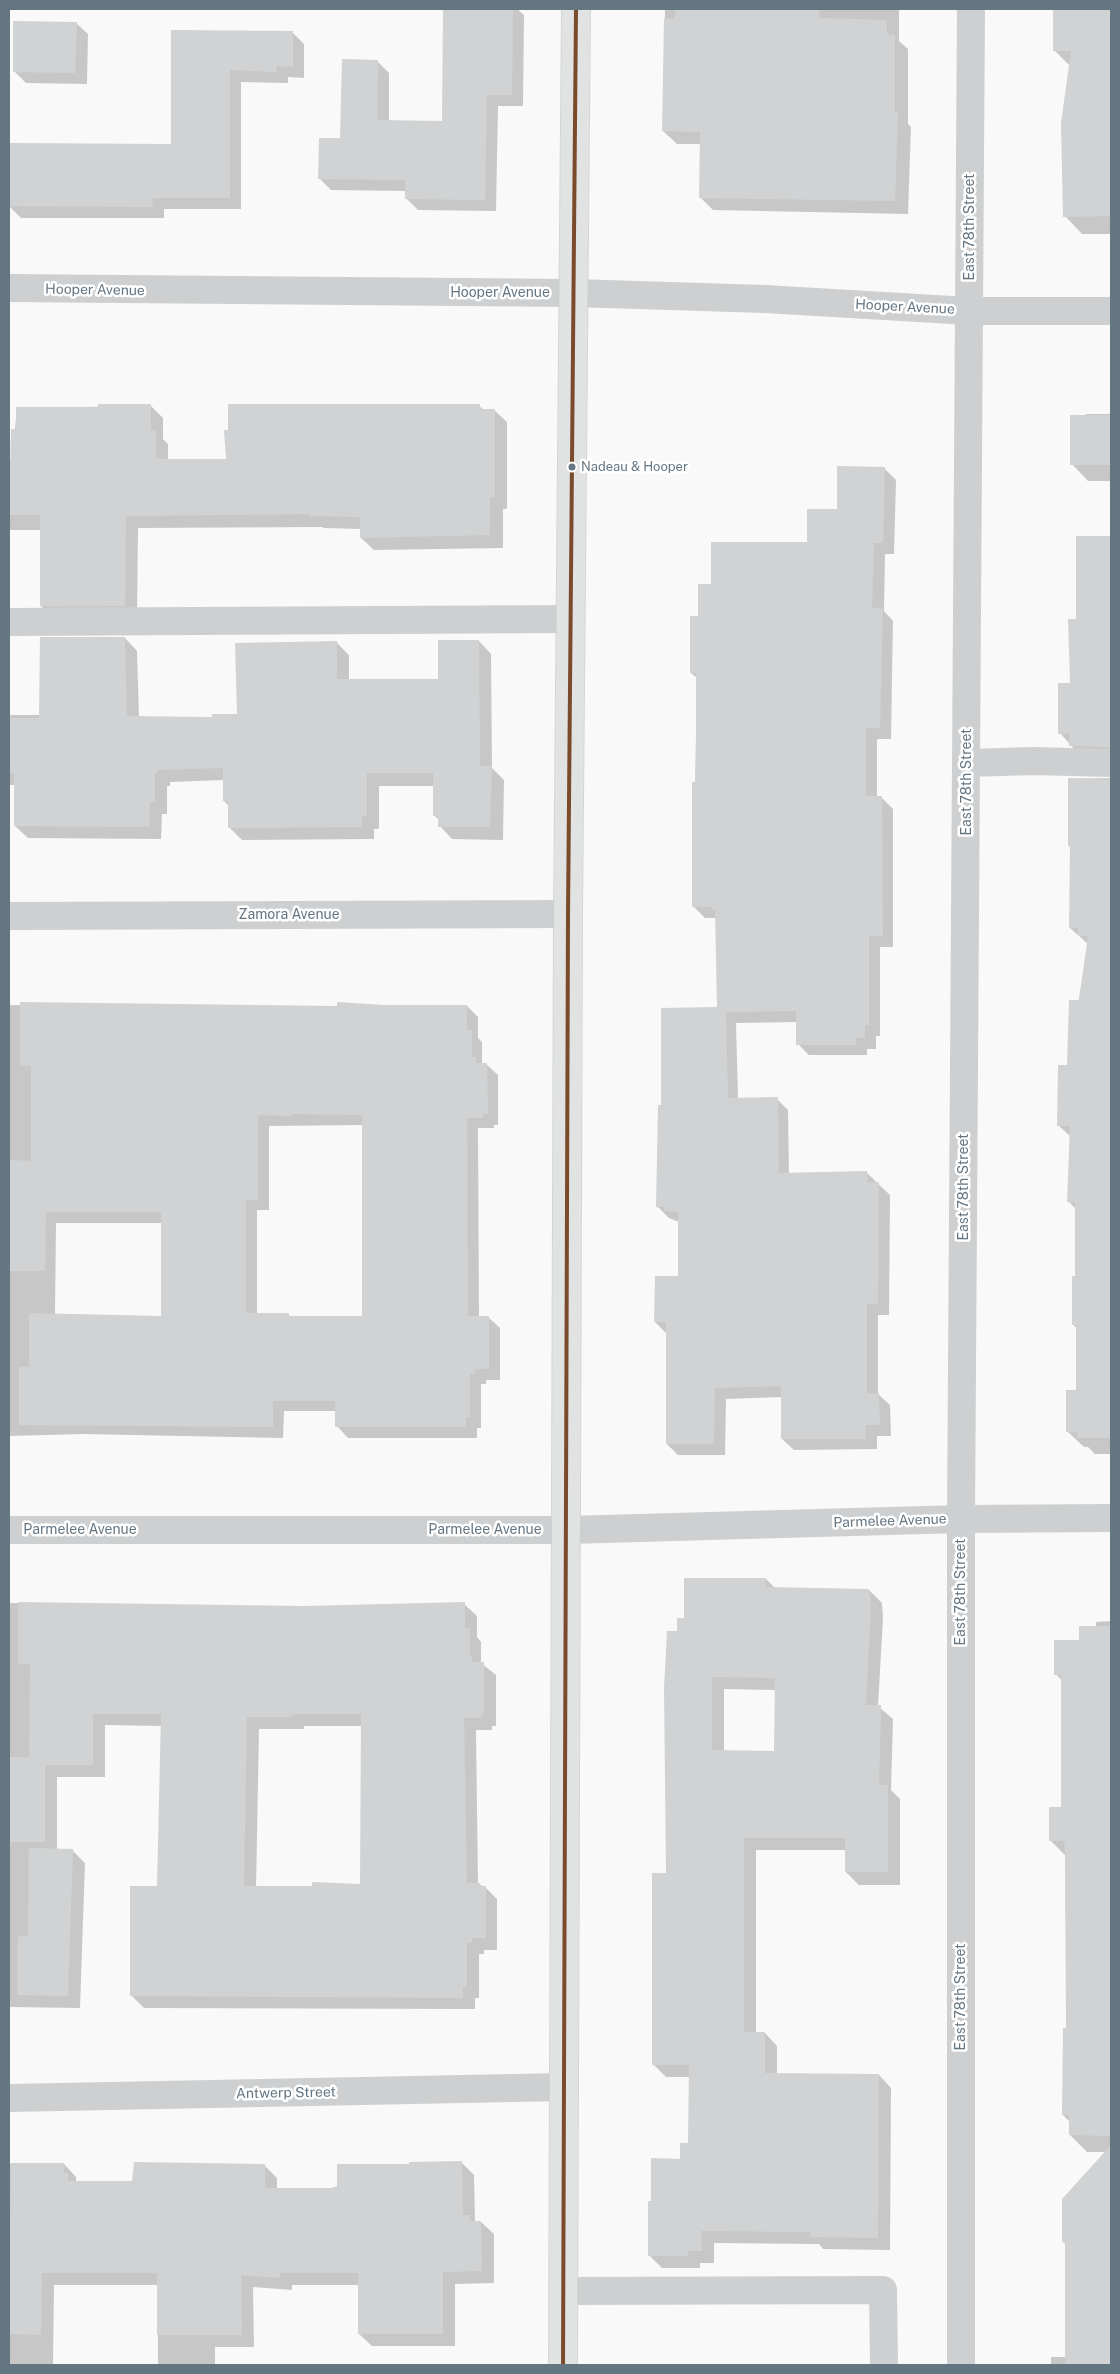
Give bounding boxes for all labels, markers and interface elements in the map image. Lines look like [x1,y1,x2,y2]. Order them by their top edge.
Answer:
street label: East 78th Street [962,173,978,281]
street label: Hooper Avenue [45,281,145,299]
street label: Hooper Avenue [450,285,550,301]
street label: Hooper Avenue [855,296,955,318]
place label: Nadeau & Hooper [581,459,688,475]
marker: Nadeau & Hooper [567,462,577,472]
street label: East 78th Street [959,728,975,836]
street label: Zamora Avenue [238,907,340,923]
street label: East 78th Street [956,1133,972,1241]
street label: Parmelee Avenue [833,1511,947,1531]
street label: Parmelee Avenue [23,1522,137,1538]
street label: Parmelee Avenue [428,1522,542,1538]
street label: East 78th Street [953,1538,969,1646]
street label: East 78th Street [953,1943,969,2051]
street label: Antwerp Street [236,2084,336,2102]

